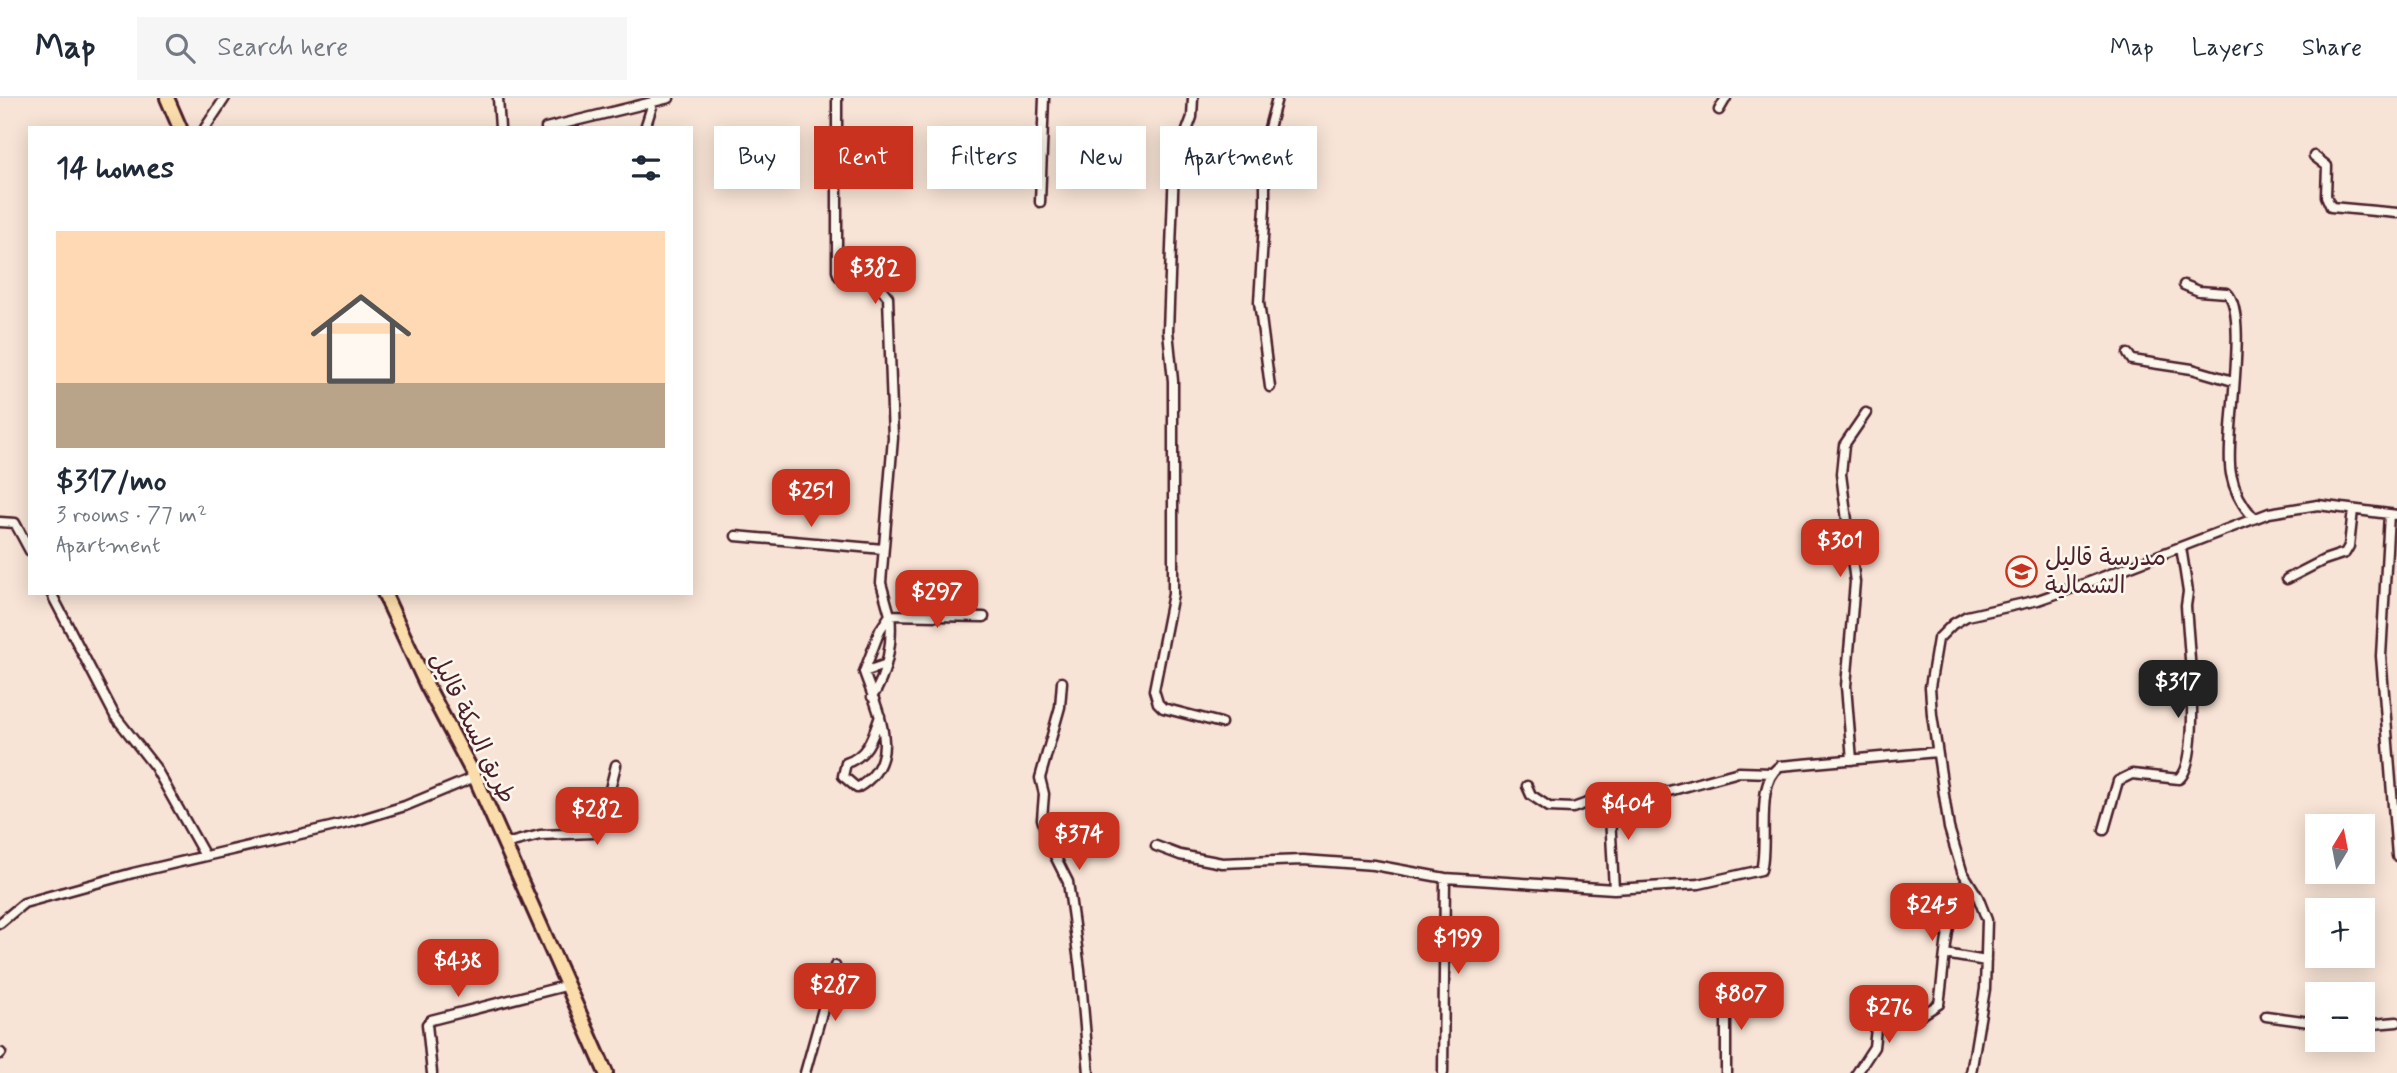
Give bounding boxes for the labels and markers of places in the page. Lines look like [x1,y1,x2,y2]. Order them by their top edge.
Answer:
pin: $382 [834,246,916,306]
pin: $251 [770,470,852,529]
pin: $301 [1799,519,1881,579]
place label: مدرسة قاليل الشمالية [2045,543,2166,602]
school or university icon: مدرسة قاليل الشمالية [2005,555,2039,589]
pin: $297 [896,570,978,630]
pin: $317 [2137,660,2219,720]
pin: $404 [1587,782,1669,842]
pin: $282 [556,788,638,847]
pin: $374 [1038,812,1120,872]
pin: $245 [1891,884,1973,943]
pin: $199 [1417,916,1499,976]
pin: $438 [417,940,499,999]
pin: $287 [794,964,876,1023]
pin: $807 [1700,972,1782,1032]
pin: $276 [1848,986,1930,1045]

